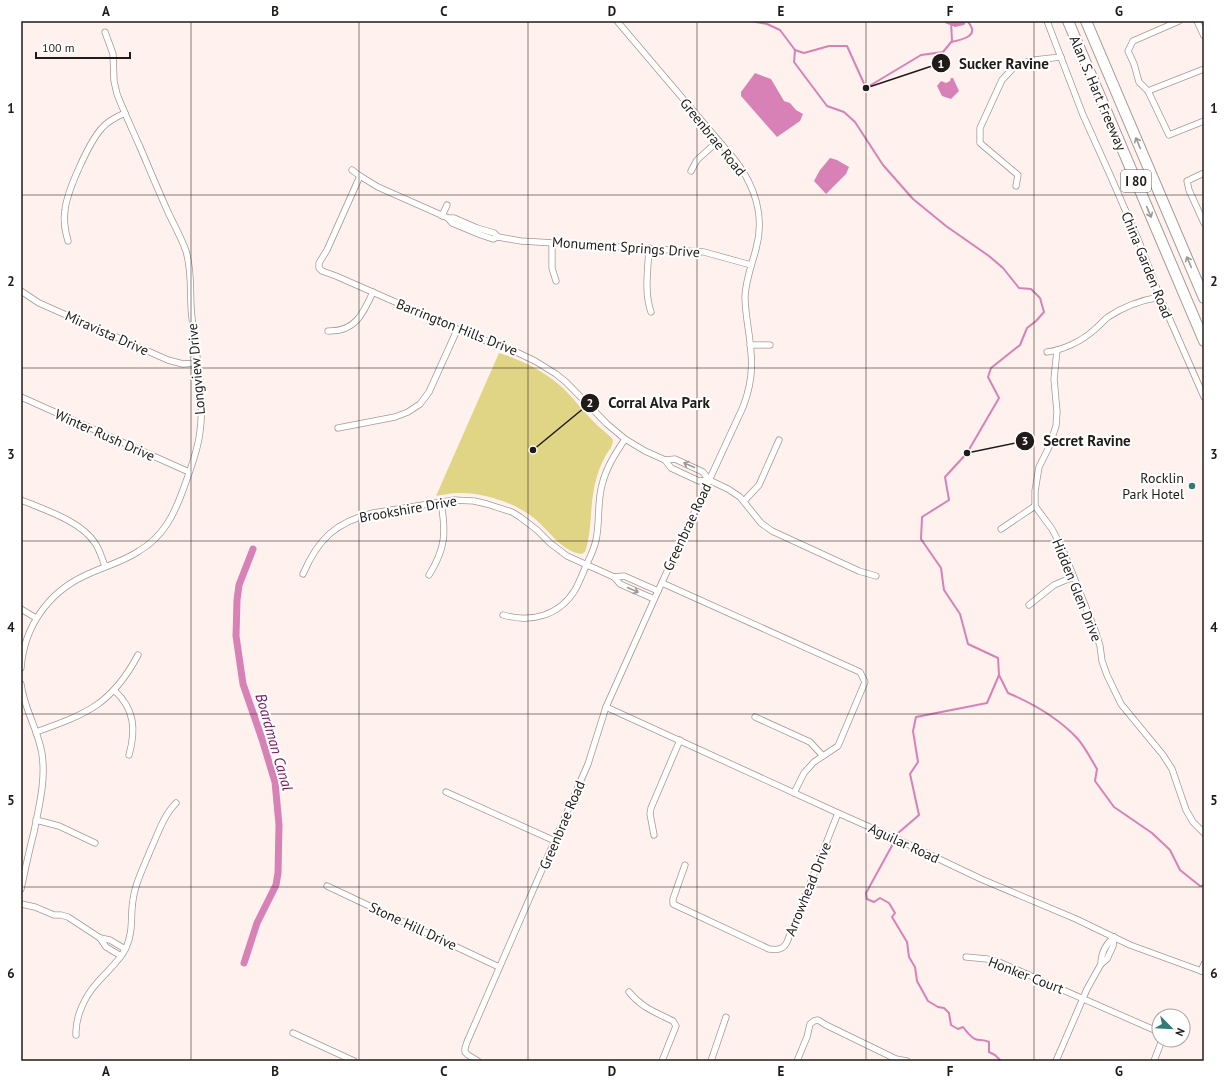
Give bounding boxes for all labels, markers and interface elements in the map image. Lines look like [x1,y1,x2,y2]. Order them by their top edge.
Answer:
text: A [102,3,110,20]
text: B [271,3,279,20]
text: C [440,3,448,20]
text: D [608,3,616,20]
text: E [778,3,785,20]
text: F [947,3,954,20]
text: G [1115,3,1123,20]
street label: Alan S. Hart Freeway [1066,33,1131,154]
scale bar [36,34,130,60]
text: 100 m [42,40,75,55]
callout: Sucker Ravine [931,50,1057,77]
text: Sucker Ravine [959,54,1049,73]
text: 1 [938,56,944,71]
street label: Greenbrae Road [676,94,750,180]
text: 1 [7,100,15,117]
text: 1 [1210,100,1218,117]
one-way arrow [1134,137,1141,149]
road number: I 80 [1121,170,1151,192]
one-way arrow [1146,205,1153,217]
street label: China Garden Road [1117,209,1177,321]
street label: Monument Springs Drive [551,233,701,261]
one-way arrow [1184,257,1192,269]
text: 2 [7,273,15,290]
text: 2 [1210,273,1218,290]
street label: Barrington Hills Drive [394,294,520,360]
street label: Miravista Drive [62,307,152,359]
street label: Longview Drive [183,323,209,415]
callout: Corral Alva Park [580,389,718,416]
text: Corral Alva Park [608,393,710,412]
text: 2 [587,395,593,410]
street label: Winter Rush Drive [52,405,158,465]
callout: Secret Ravine [1015,428,1138,455]
text: Secret Ravine [1043,431,1131,450]
text: 3 [1022,433,1028,448]
text: 3 [7,446,15,463]
text: 3 [1210,446,1218,463]
one-way arrow [684,461,696,469]
place label: Rocklin Park Hotel [1122,469,1184,503]
street label: Greenbrae Road [659,480,715,574]
marker: Rocklin Park Hotel [1187,481,1197,491]
street label: Brookshire Drive [358,492,458,526]
street label: Hidden Glen Drive [1048,536,1106,644]
one-way arrow [626,587,638,594]
text: 4 [7,619,15,636]
text: 4 [1210,619,1218,636]
water label: Boardman Canal [252,691,297,793]
street label: Greenbrae Road [535,778,589,872]
text: 5 [7,792,15,809]
text: 5 [1210,792,1218,809]
street label: Aguilar Road [866,819,942,867]
street label: Arrowhead Drive [781,839,835,939]
street label: Stone Hill Drive [366,898,460,954]
street label: Honker Court [986,952,1066,998]
text: 6 [7,965,15,982]
text: 6 [1210,965,1218,982]
north arrow [1151,1008,1191,1048]
text: N [1172,1026,1188,1038]
text: A [102,1063,110,1080]
text: B [271,1063,279,1080]
text: C [440,1063,448,1080]
text: D [608,1063,616,1080]
text: E [778,1063,785,1080]
text: F [947,1063,954,1080]
text: G [1115,1063,1123,1080]

